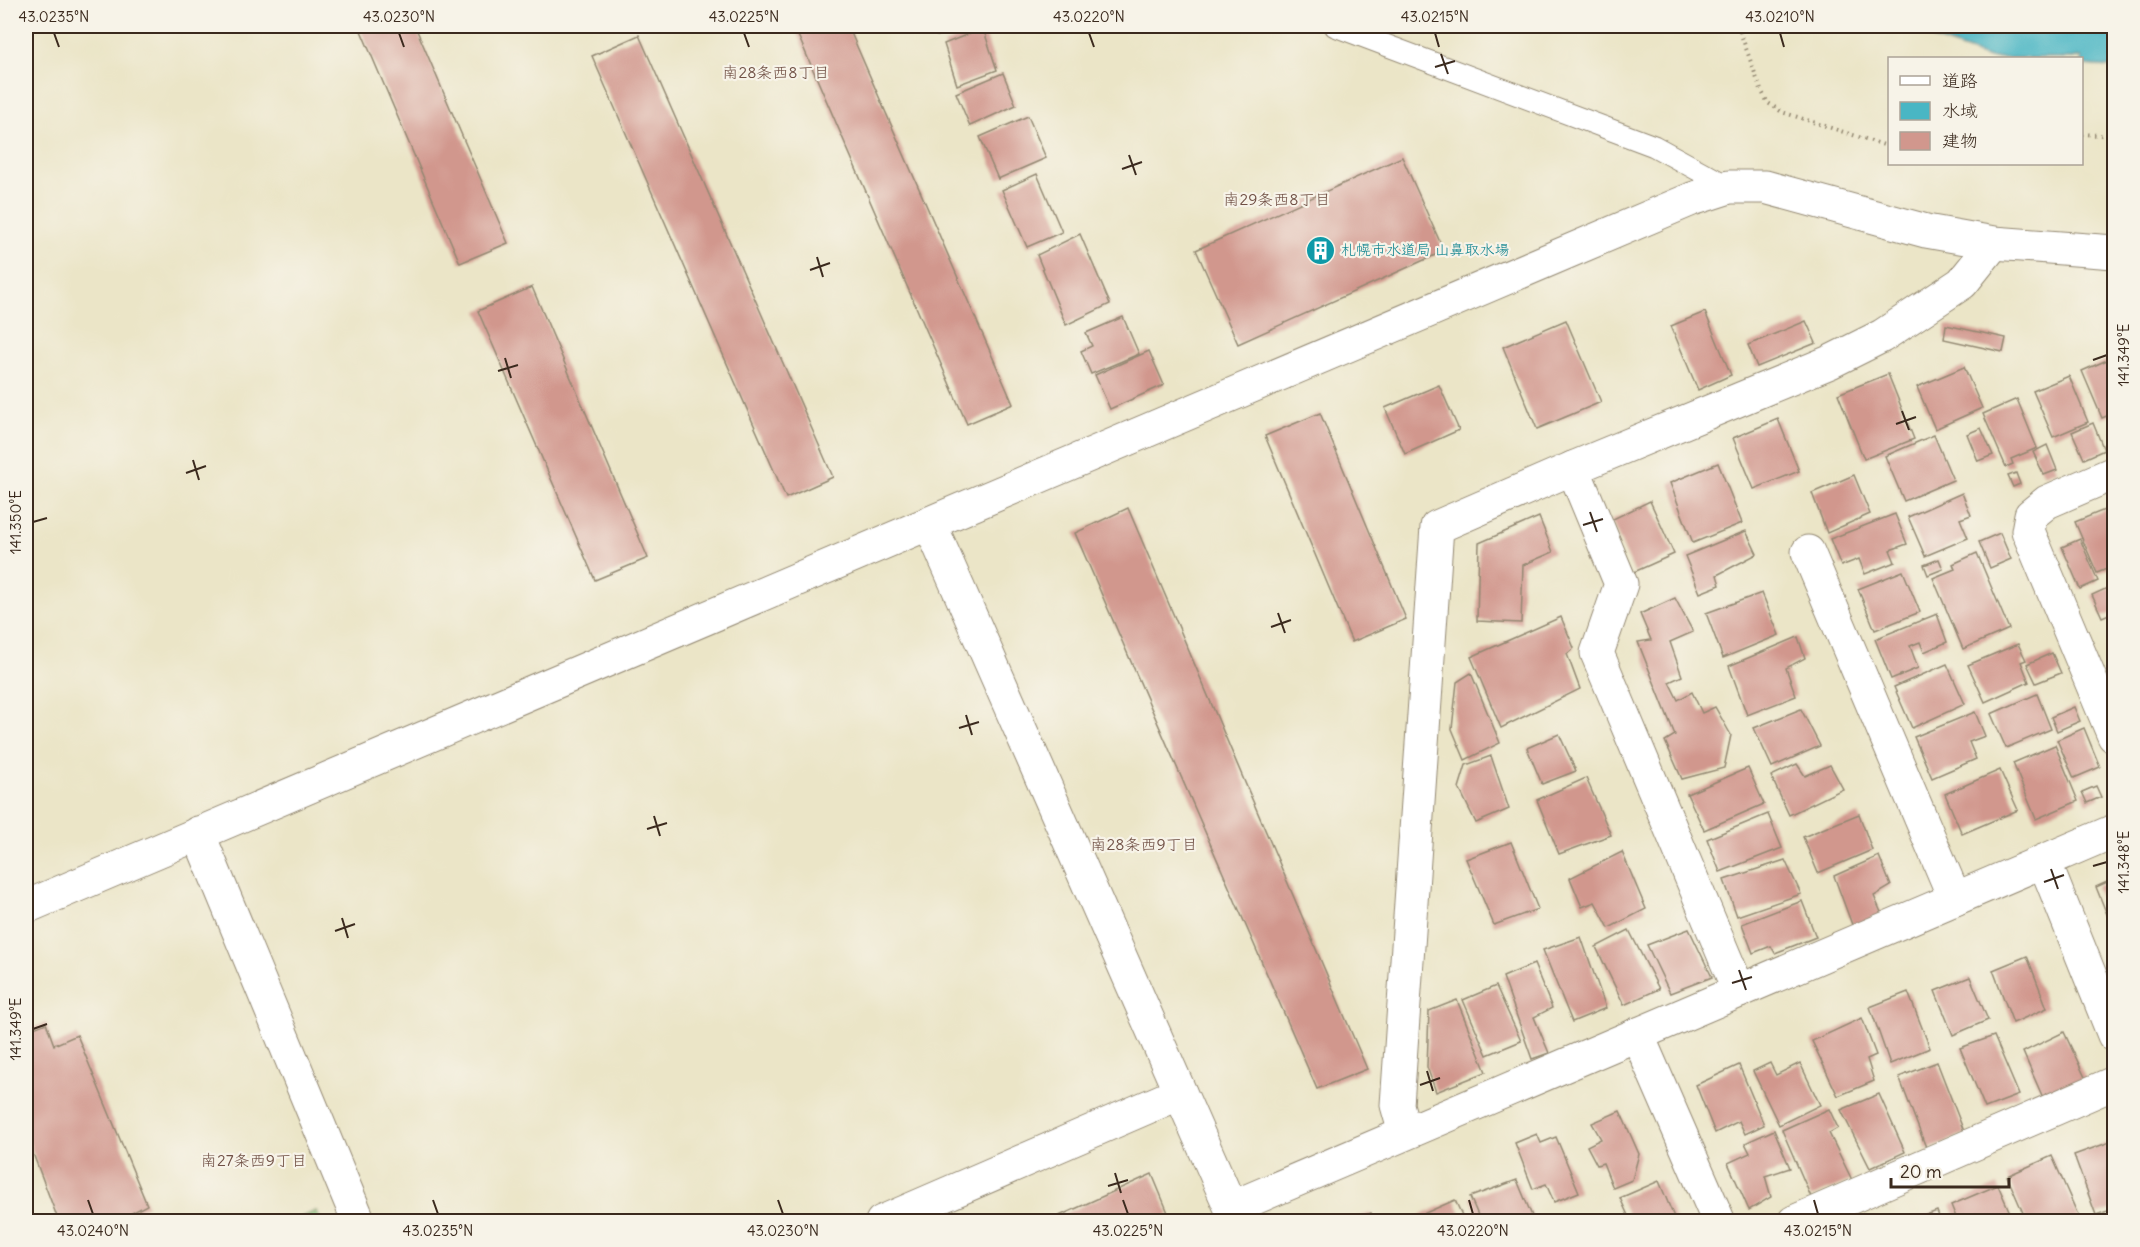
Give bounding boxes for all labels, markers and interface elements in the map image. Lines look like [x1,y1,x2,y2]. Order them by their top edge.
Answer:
text: 43.0235°N [19,7,89,26]
text: 43.0230°N [363,7,435,26]
text: 43.0225°N [709,7,779,26]
text: 43.0220°N [1053,7,1125,26]
text: 43.0215°N [1401,7,1469,26]
text: 43.0210°N [1745,7,1815,26]
legend [1888,57,2083,165]
district label: 南28条西8丁目 [722,62,830,82]
text: 道路 [1942,69,1978,92]
text: 水域 [1942,99,1978,122]
text: 建物 [1942,129,1978,152]
district label: 南29条西8丁目 [1223,189,1331,209]
building icon: 札幌市水道局 山鼻取水場 [1304,234,1336,266]
place label: 札幌市水道局 山鼻取水場 [1341,240,1510,259]
text: 141.349°E [2114,323,2133,387]
text: 141.350°E [6,490,25,554]
text: 141.348°E [2114,830,2133,894]
district label: 南28条西9丁目 [1090,834,1198,854]
text: 141.349°E [6,997,25,1061]
district label: 南27条西9丁目 [201,1150,307,1170]
scale bar [1891,1151,2010,1189]
text: 20 m [1900,1160,1942,1183]
text: 43.0240°N [57,1221,129,1240]
text: 43.0235°N [403,1221,473,1240]
text: 43.0230°N [747,1221,819,1240]
text: 43.0225°N [1093,1221,1163,1240]
text: 43.0220°N [1437,1221,1509,1240]
text: 43.0215°N [1784,1221,1852,1240]

